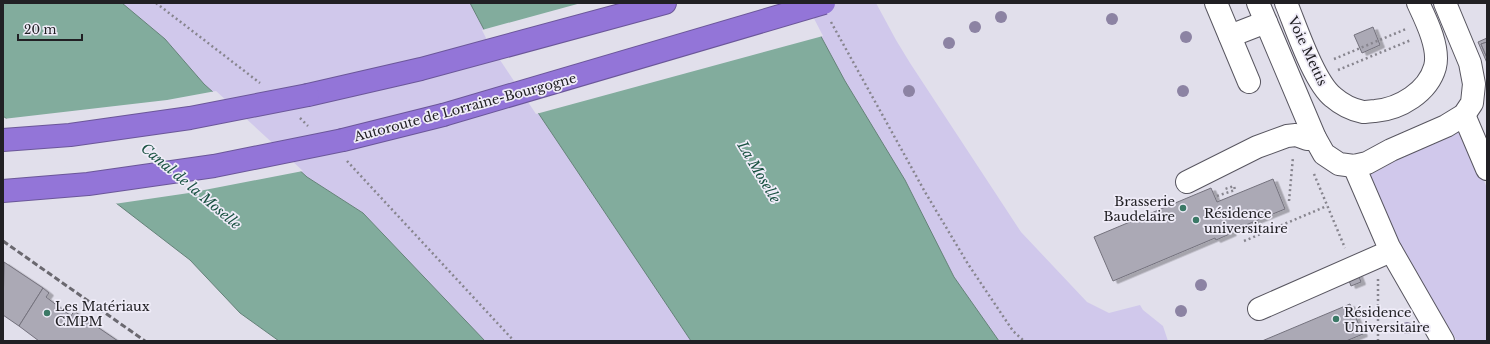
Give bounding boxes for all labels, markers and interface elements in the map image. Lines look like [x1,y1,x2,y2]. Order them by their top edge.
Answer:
street label: Voie Mettis [1284,13,1331,89]
scale bar [18,16,82,42]
text: 20 m [24,22,56,37]
street label: Autoroute de Lorraine-Bourgogne [351,70,578,146]
water label: La Moselle [733,137,785,207]
water label: Canal de la Moselle [137,139,245,233]
place label: Brasserie Baudelaire [1104,193,1175,225]
marker: Brasserie Baudelaire [1178,203,1188,213]
place label: Résidence universitaire [1204,205,1288,237]
marker: Résidence universitaire [1191,215,1201,225]
place label: Les Matériaux CMPM [55,298,150,330]
place label: Résidence Universitaire [1344,304,1430,336]
marker: Les Matériaux CMPM [42,308,52,318]
marker: Résidence Universitaire [1331,314,1341,324]

